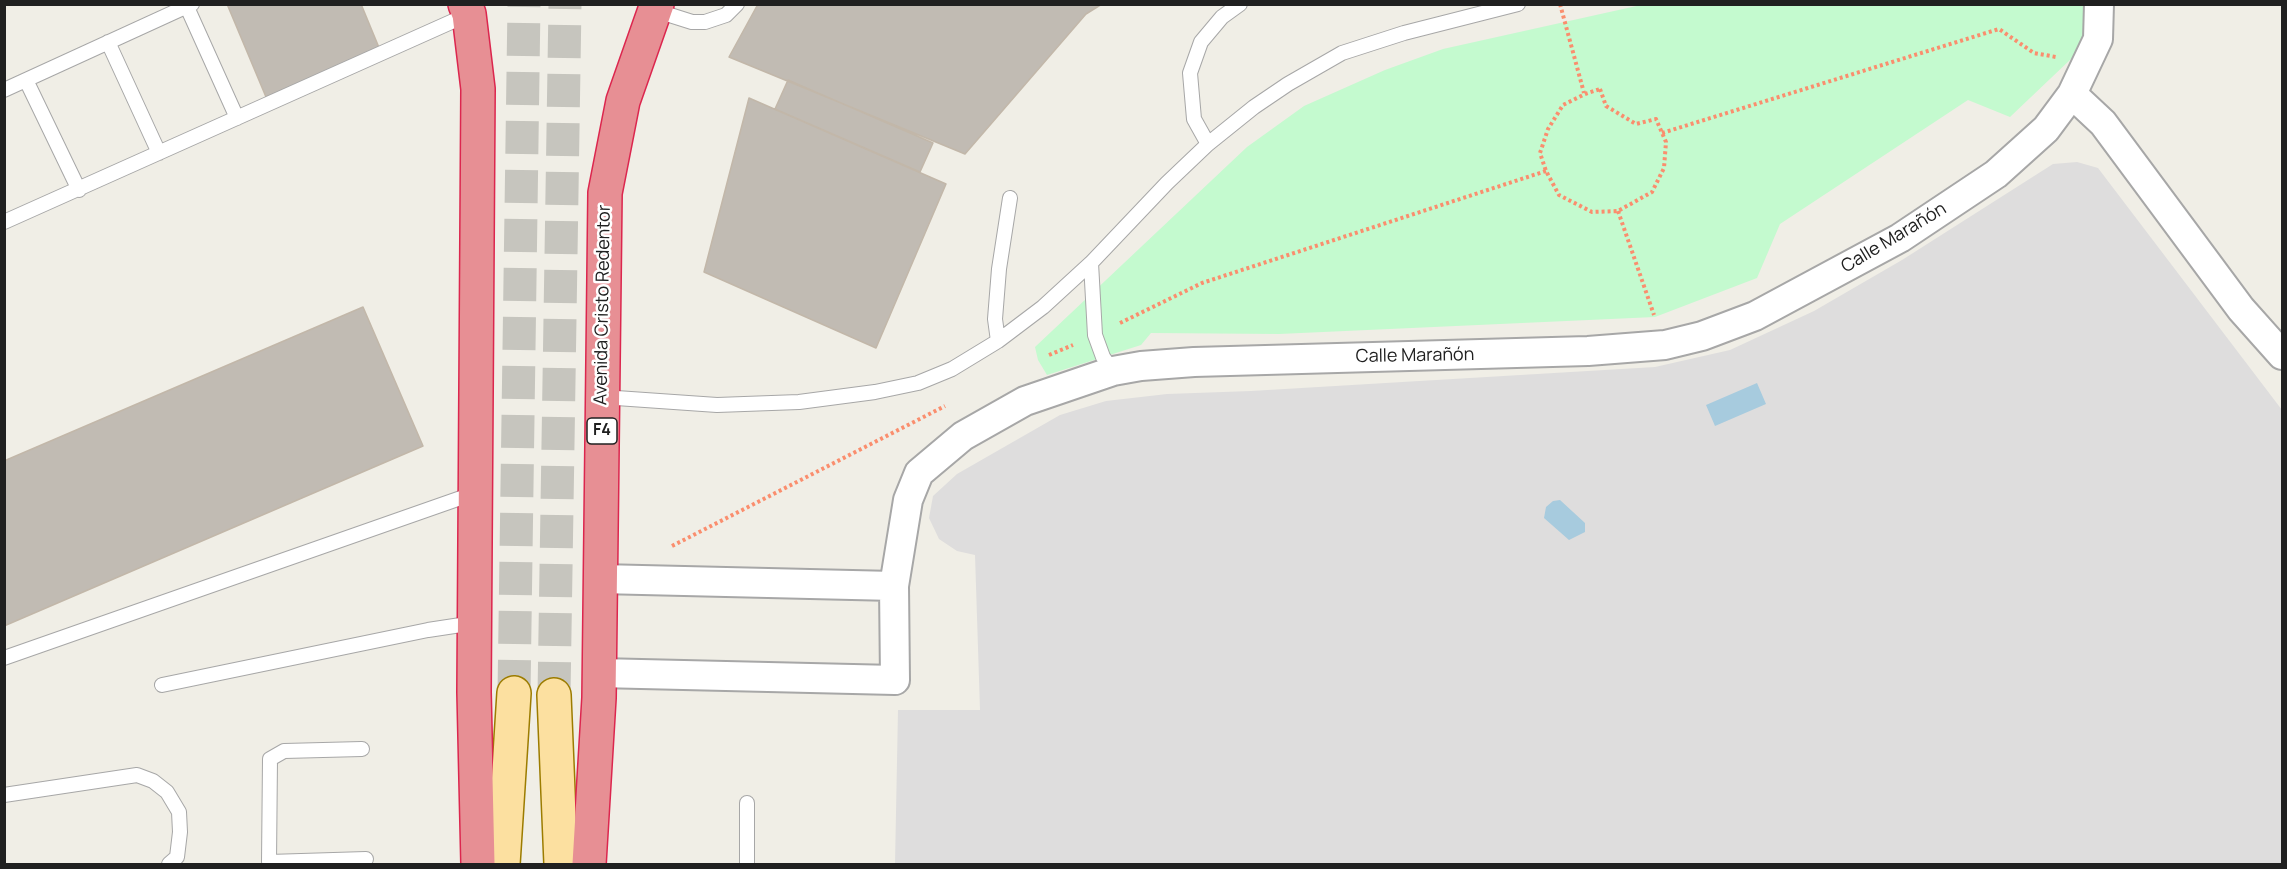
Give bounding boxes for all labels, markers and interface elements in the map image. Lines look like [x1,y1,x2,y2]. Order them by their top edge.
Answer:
street label: Calle Marañón [1838,198,1950,278]
street label: Avenida Cristo Redentor [590,205,616,405]
street label: Calle Marañón [1355,344,1475,368]
road number: F4 [587,418,617,444]

